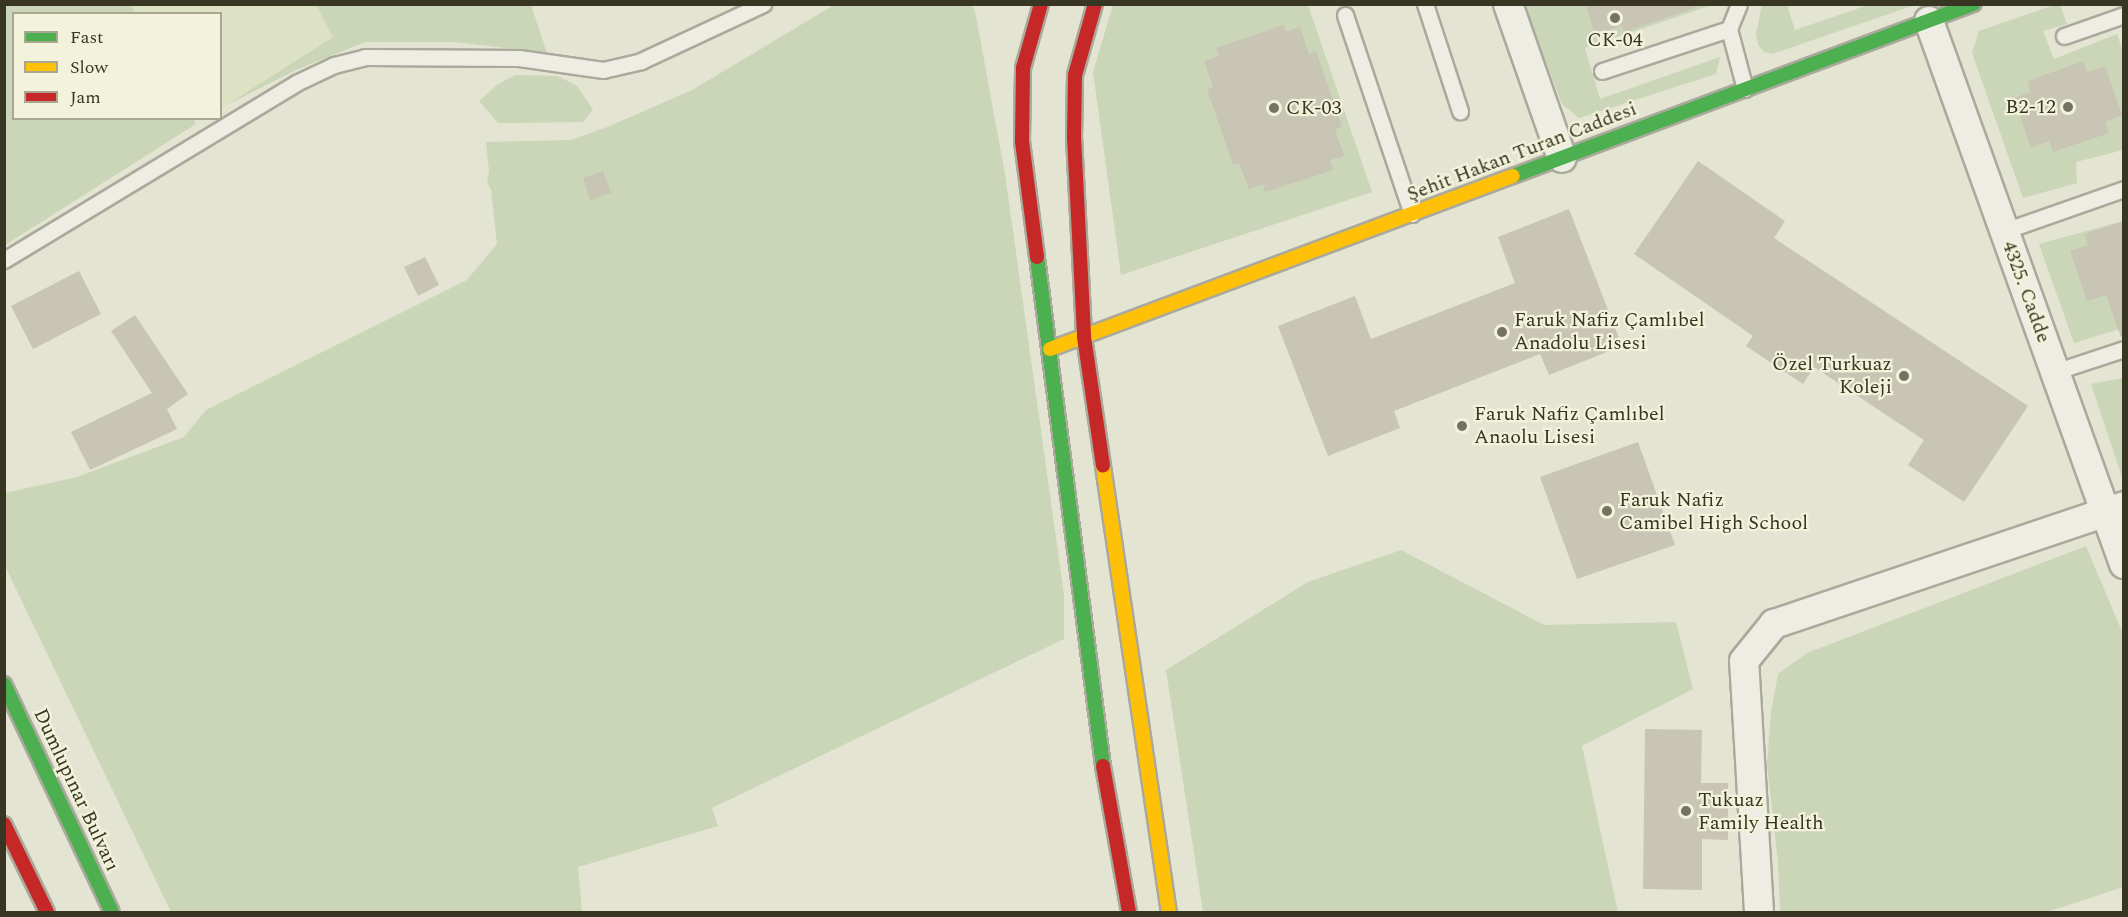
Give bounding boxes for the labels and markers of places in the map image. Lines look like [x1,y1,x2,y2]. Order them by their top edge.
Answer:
marker: CK-04 [1608,11,1622,25]
place label: CK-04 [1587,28,1643,52]
place label: B2-12 [2005,95,2056,119]
place label: CK-03 [1286,96,1342,120]
marker: B2-12 [2061,100,2075,114]
marker: CK-03 [1267,101,1281,115]
place label: Faruk Nafiz Çamlıbel Anadolu Lisesi [1514,308,1705,355]
marker: Faruk Nafiz Çamlıbel Anadolu Lisesi [1495,325,1509,339]
place label: Özel Turkuaz Koleji [1772,352,1892,399]
marker: Özel Turkuaz Koleji [1897,369,1911,383]
place label: Faruk Nafiz Çamlıbel Anaolu Lisesi [1474,402,1665,449]
marker: Faruk Nafiz Çamlıbel Anaolu Lisesi [1455,419,1469,433]
place label: Faruk Nafiz Camibel High School [1619,488,1808,535]
marker: Faruk Nafiz Camibel High School [1600,504,1614,518]
place label: Tukuaz Family Health [1698,788,1824,835]
marker: Tukuaz Family Health [1679,804,1693,818]

